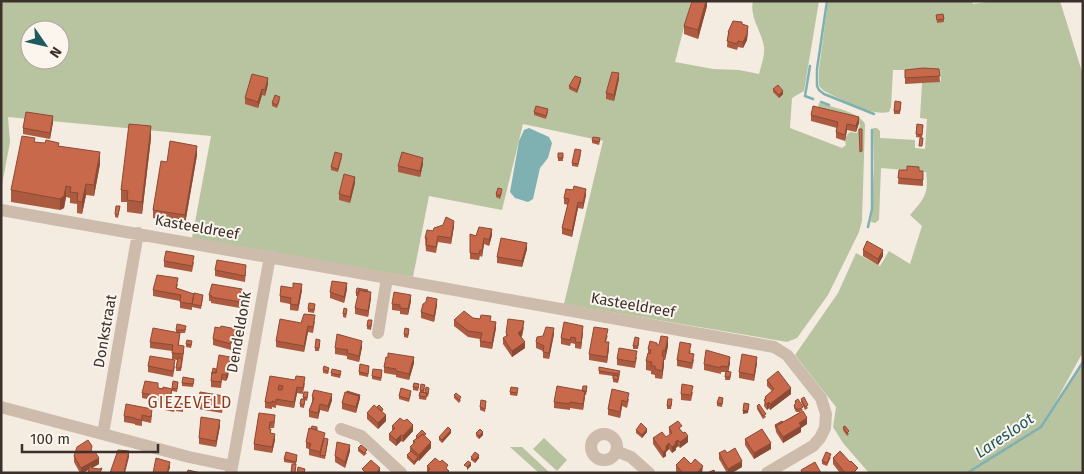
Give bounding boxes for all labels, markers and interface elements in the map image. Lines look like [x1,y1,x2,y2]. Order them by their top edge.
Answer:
north arrow [20,20,70,70]
text: N [46,43,65,61]
street label: Kasteeldreef [153,211,242,243]
street label: Kasteeldreef [589,289,678,321]
street label: Dendeldonk [223,290,255,374]
street label: Donkstraat [90,292,120,369]
district label: GIEZEVELD [148,393,232,412]
water label: Laresloot [971,409,1037,462]
scale bar [22,422,159,454]
text: 100 m [30,430,70,448]

